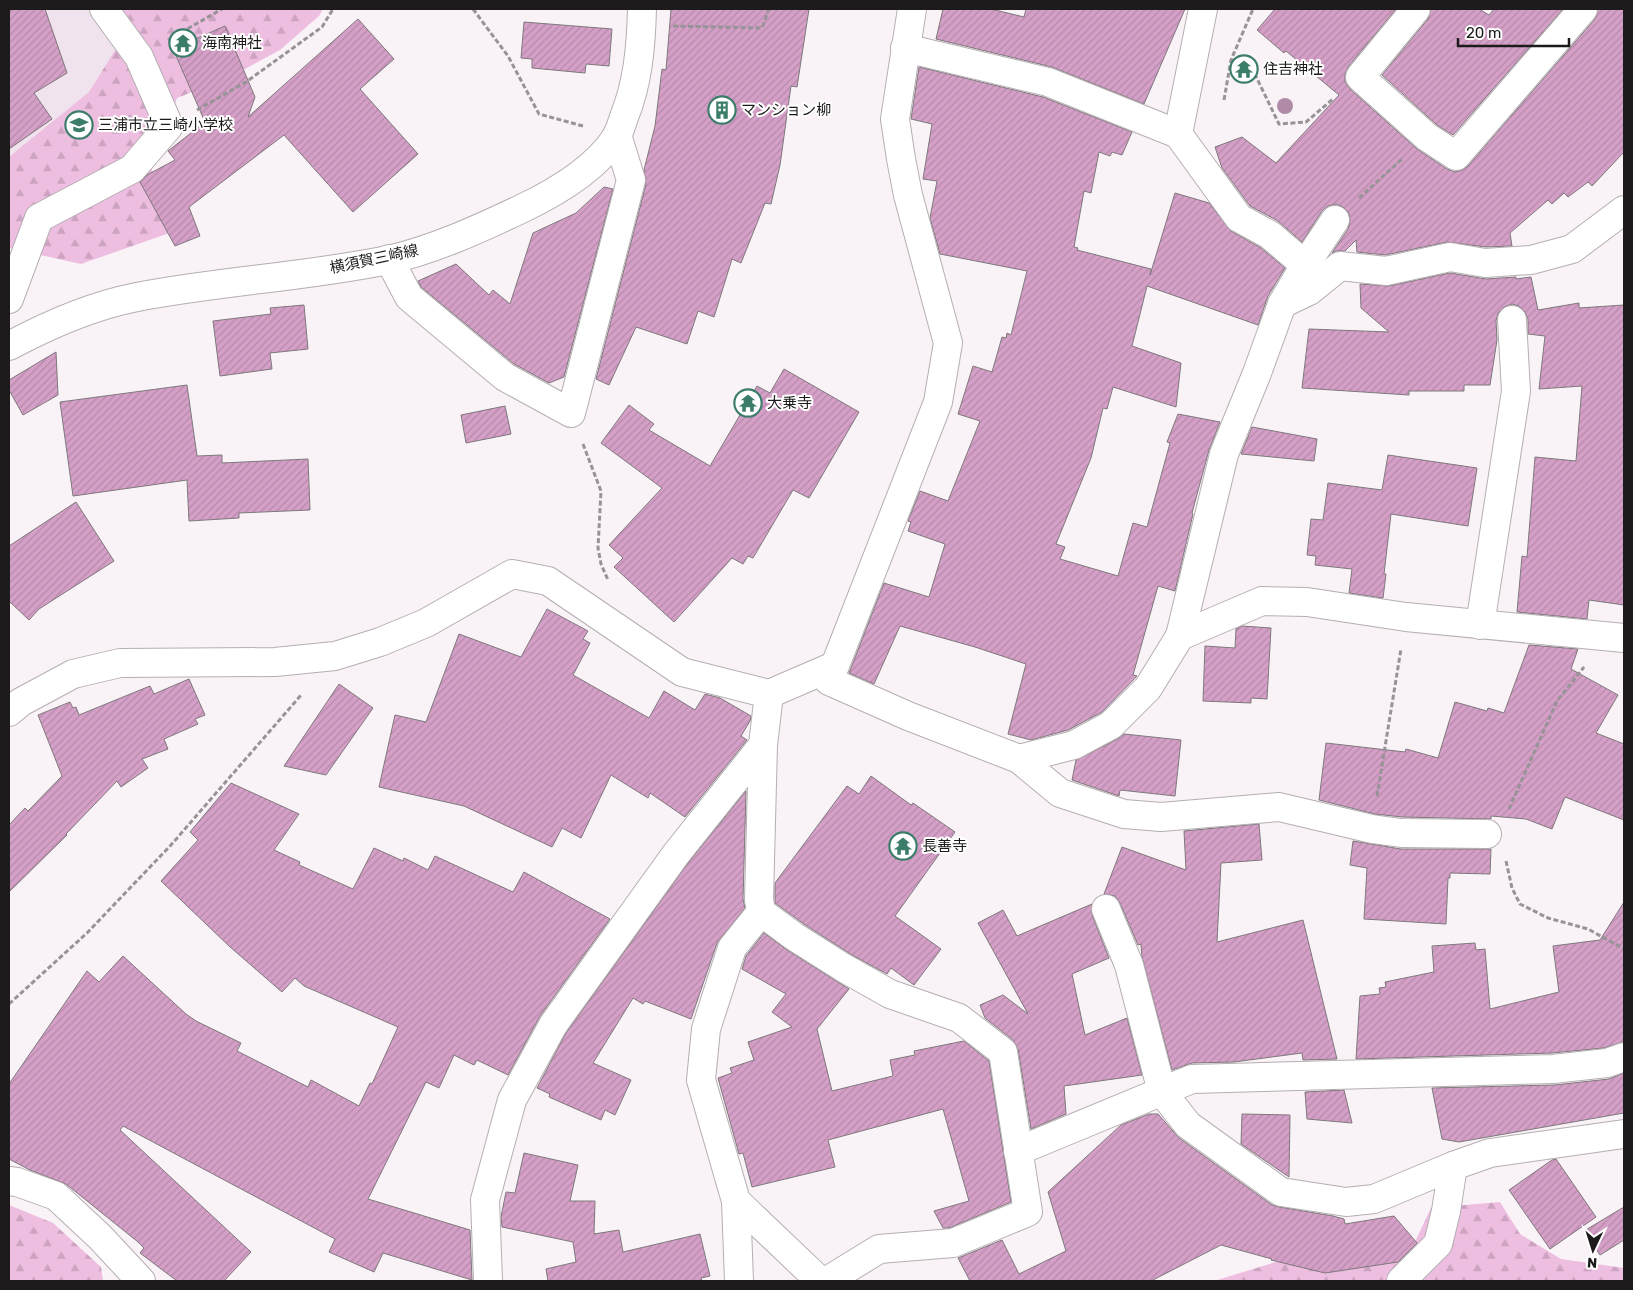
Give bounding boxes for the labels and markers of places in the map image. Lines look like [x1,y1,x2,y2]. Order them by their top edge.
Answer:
temple icon: 海南神社 [168,28,198,58]
place label: 海南神社 [202,34,262,52]
temple icon: 住吉神社 [1229,54,1259,84]
place label: 住吉神社 [1263,60,1323,78]
building icon: マンション柳 [707,95,737,125]
place label: マンション柳 [741,101,831,119]
school or university icon: 三浦市立三崎小学校 [64,110,94,140]
place label: 三浦市立三崎小学校 [98,116,233,134]
temple icon: 大乗寺 [733,388,763,418]
place label: 大乗寺 [767,394,812,412]
temple icon: 長善寺 [888,831,918,861]
place label: 長善寺 [922,837,967,855]

